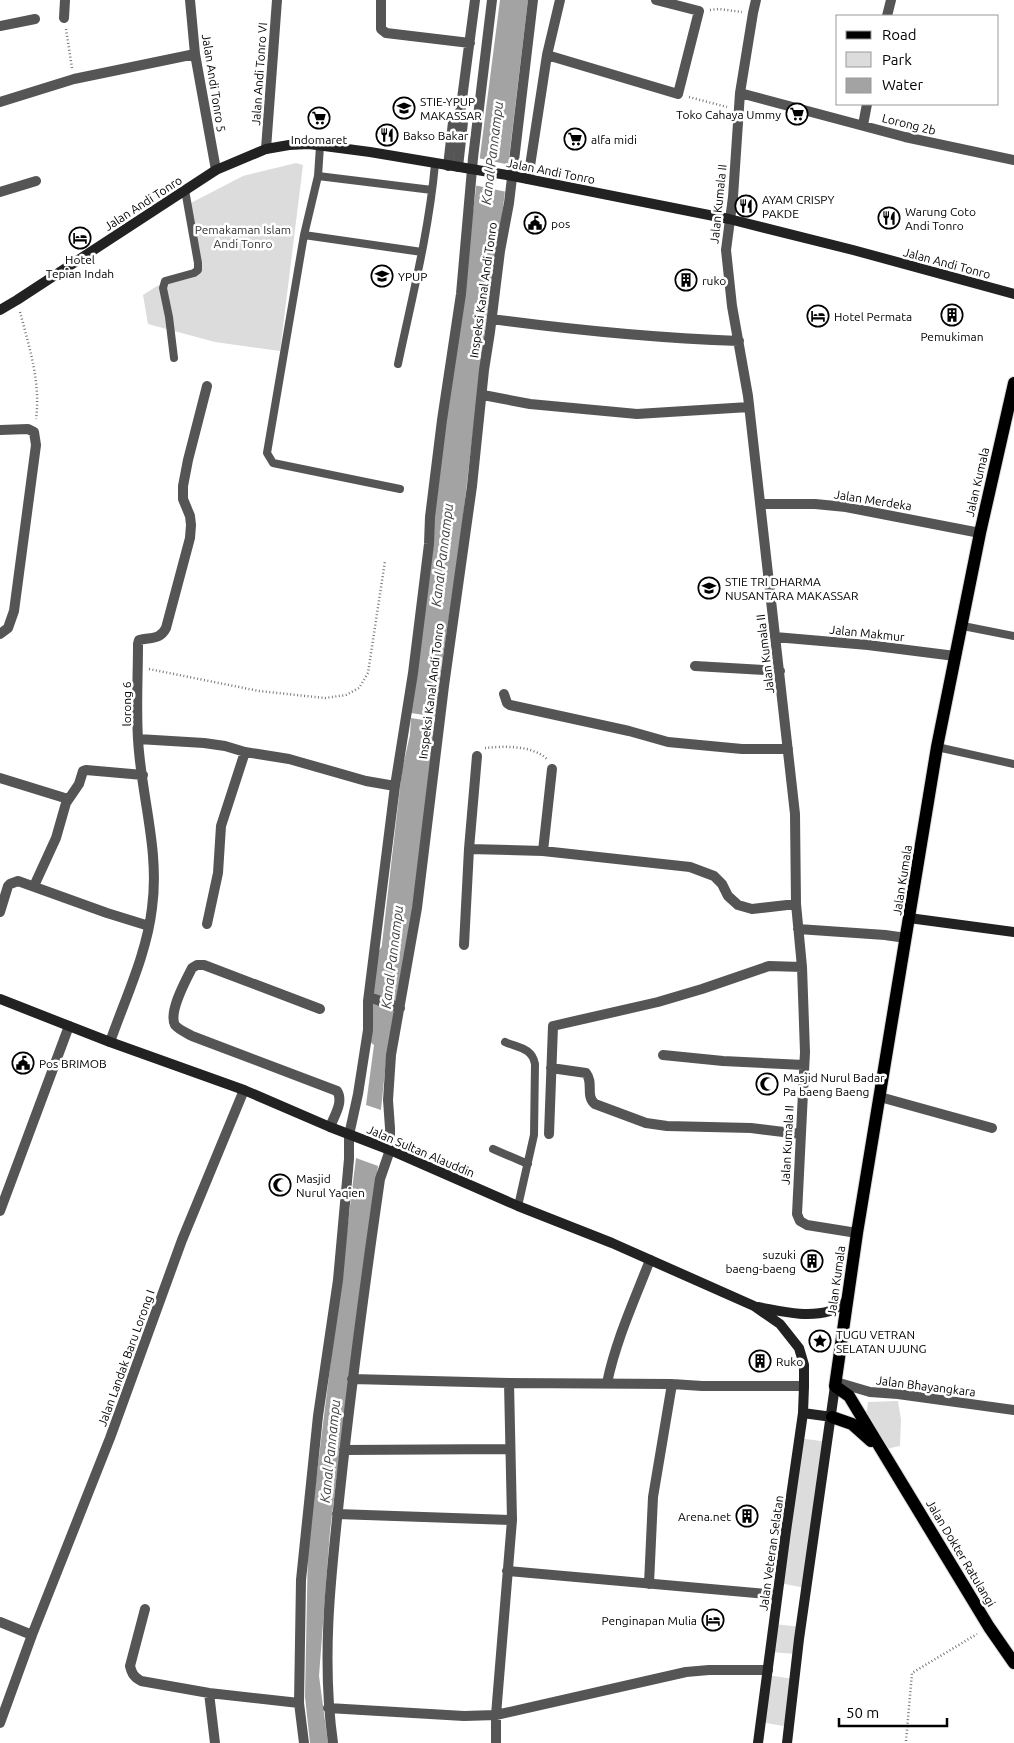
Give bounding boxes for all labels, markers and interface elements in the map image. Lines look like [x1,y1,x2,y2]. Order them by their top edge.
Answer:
legend [836,15,999,105]
street label: Jalan Andi Tonro VI [249,22,269,126]
text: Road [882,26,917,43]
street label: Jalan Andi Tonro 5 [200,33,228,133]
text: Park [882,51,912,68]
text: Water [882,76,923,93]
place label: STIE-YPUP MAKASSAR [420,95,482,122]
school or university icon: STIE-YPUP MAKASSAR [392,96,416,120]
water label: Kanal Pannampu [478,100,506,206]
supermarket icon: Toko Cahaya Ummy [785,102,809,126]
supermarket icon: Indomaret [307,106,331,130]
place label: Toko Cahaya Ummy [676,108,781,121]
street label: Lorong 2b [881,111,937,137]
restaurant icon: Bakso Bakar [375,123,399,147]
supermarket icon: alfa midi [563,127,587,151]
place label: Bakso Bakar [403,129,469,142]
place label: Indomaret [291,133,347,146]
place label: alfa midi [591,133,637,146]
street label: Jalan Andi Tonro [506,156,596,186]
street label: Jalan Kumala II [707,164,729,244]
street label: Jalan Andi Tonro [102,173,184,233]
place label: AYAM CRISPY PAKDE [762,193,834,220]
restaurant icon: AYAM CRISPY PAKDE [734,194,758,218]
place label: Warung Coto Andi Tonro [905,205,976,232]
restaurant icon: Warung Coto Andi Tonro [877,206,901,230]
public building icon: pos [523,211,547,235]
place label: pos [551,217,570,230]
street label: Inspeksi Kanal Andi Tonro [467,221,499,359]
park label: Pemakaman Islam Andi Tonro [195,223,291,250]
hotel icon: Hotel Tepian Indah [68,226,92,250]
street label: Jalan Andi Tonro [902,245,992,281]
place label: Hotel Tepian Indah [46,253,114,280]
school or university icon: YPUP [370,264,394,288]
building icon: ruko [674,268,698,292]
place label: YPUP [398,270,428,283]
place label: ruko [702,274,726,287]
building icon: Pemukiman [940,303,964,327]
hotel icon: Hotel Permata [806,304,830,328]
place label: Hotel Permata [834,310,912,323]
place label: Pemukiman [920,330,984,343]
street label: Jalan Kumala [963,446,991,518]
street label: Jalan Merdeka [833,487,913,513]
water label: Kanal Pannampu [428,502,456,608]
place label: STIE TRI DHARMA NUSANTARA MAKASSAR [725,575,859,602]
school or university icon: STIE TRI DHARMA NUSANTARA MAKASSAR [697,576,721,600]
street label: Jalan Kumala II [754,614,776,694]
street label: Inspeksi Kanal Andi Tonro [416,622,446,760]
street label: Jalan Makmur [829,623,906,643]
street label: lorong 6 [120,681,133,727]
street label: Jalan Kumala [890,844,914,916]
water label: Kanal Pannampu [378,904,406,1010]
public building icon: Pos BRIMOB [11,1051,35,1075]
place label: Pos BRIMOB [39,1057,107,1070]
place label: Masjid Nurul Badar Pa baeng Baeng [783,1071,885,1098]
mosque icon: Masjid Nurul Badar Pa baeng Baeng [755,1072,779,1096]
street label: Jalan Kumala II [778,1105,796,1185]
street label: Jalan Sultan Alauddin [365,1122,477,1180]
place label: Masjid Nurul Yaqien [296,1172,365,1199]
mosque icon: Masjid Nurul Yaqien [268,1173,292,1197]
street label: Jalan Kumala [825,1245,847,1317]
place label: suzuki baeng-baeng [725,1248,796,1275]
building icon: suzuki baeng-baeng [800,1249,824,1273]
street label: Jalan Landak Baru Lorong I [95,1288,157,1428]
place label: TUGU VETRAN SELATAN UJUNG [836,1328,927,1355]
place icon: TUGU VETRAN SELATAN UJUNG [808,1329,832,1353]
building icon: Ruko [748,1349,772,1373]
place label: Ruko [776,1355,803,1368]
street label: Jalan Bhayangkara [875,1373,977,1399]
water label: Kanal Pannampu [317,1398,343,1503]
street label: Jalan Veteran Selatan [756,1494,786,1612]
street label: Jalan Dokter Ratulangi [924,1497,998,1609]
building icon: Arena.net [735,1504,759,1528]
place label: Arena.net [678,1510,731,1523]
hotel icon: Penginapan Mulia [701,1608,725,1632]
place label: Penginapan Mulia [601,1614,697,1627]
scale bar [839,1696,946,1728]
text: 50 m [846,1704,879,1721]

